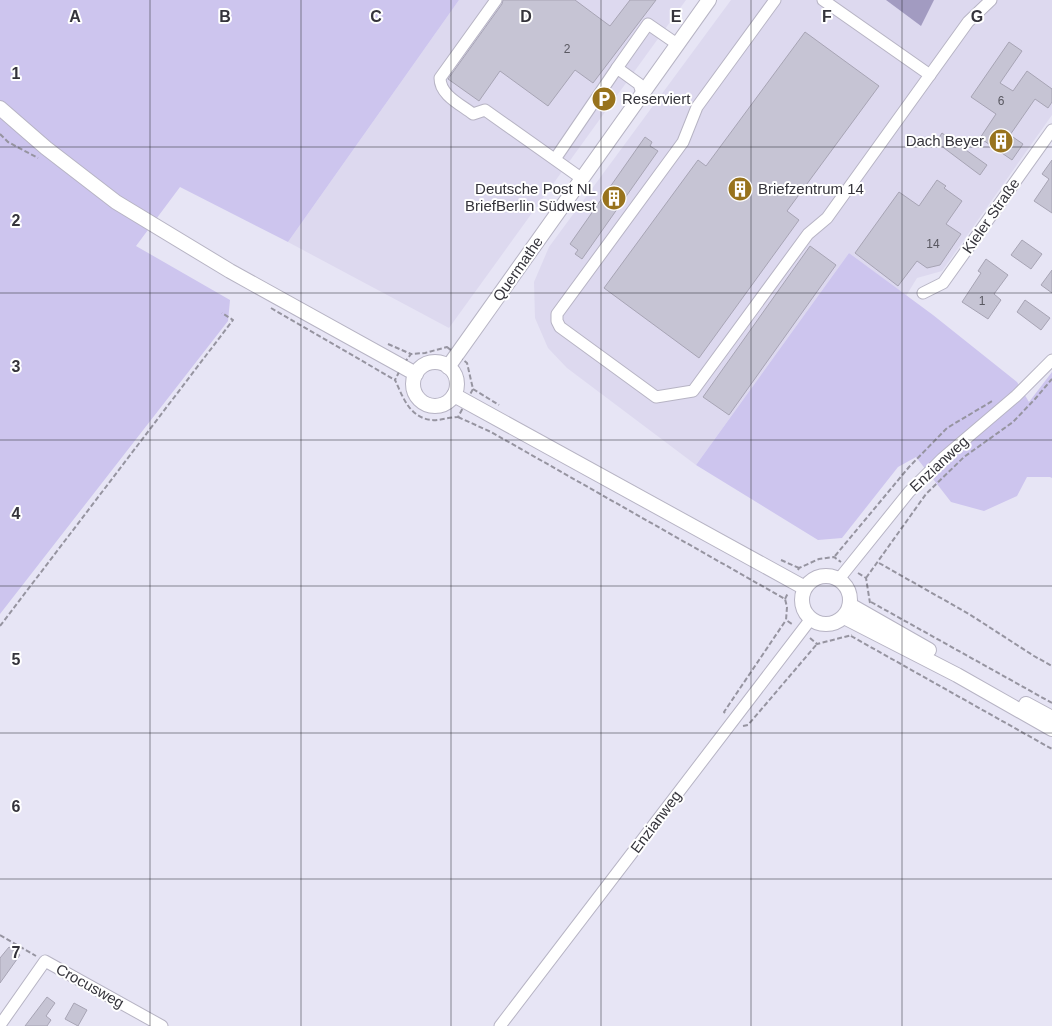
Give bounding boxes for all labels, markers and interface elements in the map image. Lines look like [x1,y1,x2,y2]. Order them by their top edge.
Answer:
text: A [69,8,81,25]
text: B [219,8,231,25]
text: C [370,8,382,25]
text: D [520,8,532,25]
text: E [671,8,682,25]
text: F [822,8,832,25]
text: G [971,8,983,25]
house number: 2 [564,42,571,56]
text: 1 [12,65,21,82]
parking icon: Reserviert [591,86,617,112]
place label: Reserviert [622,90,691,107]
house number: 6 [998,94,1005,108]
building icon: Dach Beyer [988,128,1014,154]
place label: Dach Beyer [906,132,984,149]
street label: Kieler Straße [959,175,1023,256]
building icon: Briefzentrum 14 [727,176,753,202]
place label: Deutsche Post NL BriefBerlin Südwest [465,180,597,214]
place label: Briefzentrum 14 [758,180,864,197]
building icon: Deutsche Post NL BriefBerlin Südwest [601,185,627,211]
text: 2 [12,212,21,229]
street label: Quermathe [489,233,546,304]
house number: 14 [926,237,940,251]
house number: 1 [979,294,986,308]
text: 3 [12,358,21,375]
street label: Enzianweg [906,432,971,495]
text: 4 [12,505,21,522]
text: 5 [12,651,21,668]
street label: Enzianweg [627,787,684,856]
text: 6 [12,798,21,815]
text: 7 [12,944,21,961]
street label: Crocusweg [53,960,127,1011]

